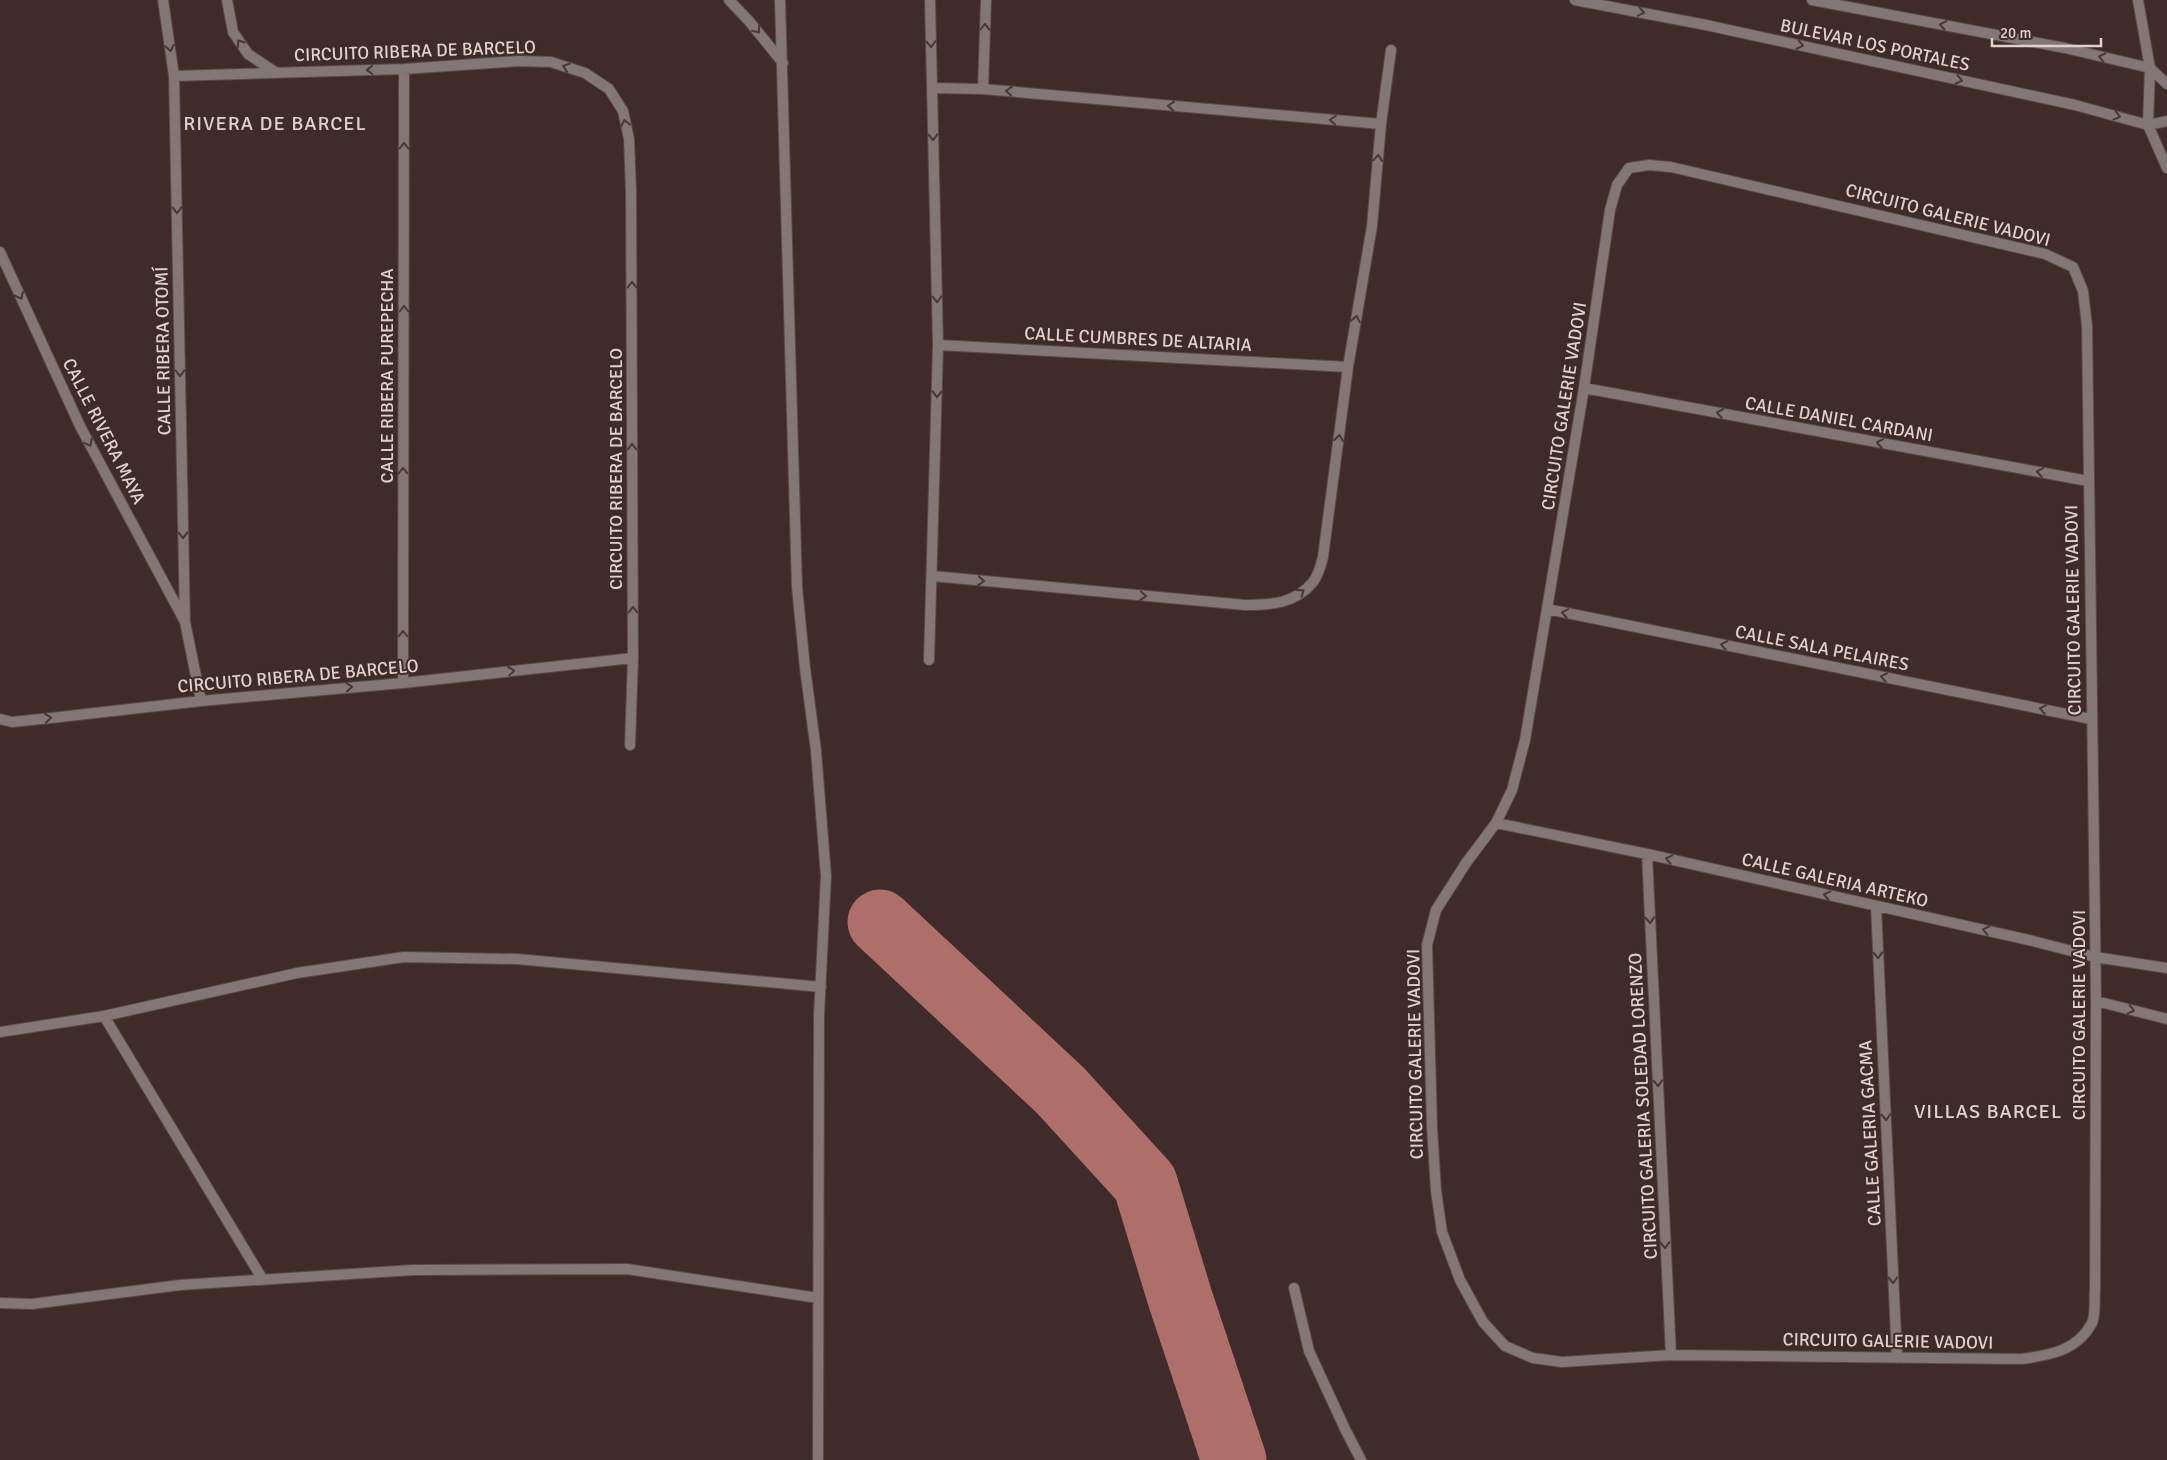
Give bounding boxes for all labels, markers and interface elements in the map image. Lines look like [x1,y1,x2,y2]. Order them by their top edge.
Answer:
one-way arrow [1636,7,1645,17]
street label: BULEVAR LOS PORTALES [1778,14,1972,76]
scale bar [1992,15,2101,47]
one-way arrow [1938,20,1947,30]
one-way arrow [980,23,990,30]
text: 20 m [2000,24,2031,42]
one-way arrow [751,25,760,34]
street label: CIRCUITO RIBERA DE BARCELO [294,36,536,66]
one-way arrow [237,39,246,49]
one-way arrow [1795,39,1804,50]
one-way arrow [925,40,936,48]
one-way arrow [164,45,175,53]
one-way arrow [2098,52,2107,63]
one-way arrow [562,63,571,73]
one-way arrow [365,64,373,75]
one-way arrow [1954,74,1963,84]
one-way arrow [1005,86,1013,97]
one-way arrow [1166,101,1174,112]
one-way arrow [2112,110,2121,121]
district label: RIVERA DE BARCEL [183,111,367,136]
one-way arrow [1328,115,1336,126]
one-way arrow [620,118,631,127]
one-way arrow [928,134,938,141]
one-way arrow [399,142,409,150]
one-way arrow [1372,154,1383,162]
street label: CIRCUITO GALERIE VADOVI [1843,179,2053,251]
one-way arrow [172,207,182,215]
street label: CALLE RIBERA OTOMÍ [151,266,175,436]
street label: CALLE RIBERA PUREPECHA [376,269,398,483]
one-way arrow [627,280,637,288]
one-way arrow [14,291,25,300]
one-way arrow [932,296,942,304]
street label: CIRCUITO GALERIE VADOVI [1537,300,1591,512]
one-way arrow [399,305,409,312]
one-way arrow [1350,315,1361,323]
street label: CALLE CUMBRES DE ALTARIA [1024,322,1252,356]
street label: CIRCUITO RIBERA DE BARCELO [605,348,627,590]
street label: CALLE RIVERA MAYA [58,354,150,508]
one-way arrow [175,370,185,377]
one-way arrow [931,390,942,398]
street label: CALLE DANIEL CARDANI [1743,392,1935,446]
one-way arrow [1716,409,1725,419]
one-way arrow [1333,434,1344,442]
one-way arrow [83,438,93,447]
one-way arrow [1876,438,1884,449]
one-way arrow [627,443,637,450]
one-way arrow [398,467,408,475]
one-way arrow [2035,468,2044,478]
street label: CIRCUITO GALERIE VADOVI [2060,505,2086,715]
one-way arrow [178,532,189,540]
one-way arrow [977,575,985,586]
one-way arrow [1295,589,1305,598]
one-way arrow [1139,590,1147,601]
one-way arrow [628,605,638,613]
one-way arrow [1561,608,1570,619]
street label: CALLE SALA PELAIRES [1733,620,1911,676]
one-way arrow [398,630,408,638]
one-way arrow [1720,640,1729,651]
street label: CIRCUITO RIBERA DE BARCELO [176,654,420,698]
one-way arrow [507,666,515,677]
one-way arrow [1879,672,1888,683]
one-way arrow [346,682,354,693]
one-way arrow [2039,704,2047,715]
one-way arrow [45,713,53,724]
street label: CALLE GALERIA ARTEKO [1740,848,1930,912]
one-way arrow [1664,854,1673,865]
one-way arrow [1822,890,1831,901]
street label: CIRCUITO GALERIE VADOVI [2068,910,2090,1120]
one-way arrow [1645,917,1656,925]
one-way arrow [1981,926,1990,936]
street label: CIRCUITO GALERIE VADOVI [1402,949,1428,1159]
one-way arrow [1873,951,1884,959]
street label: CIRCUITO GALERIA SOLEDAD LORENZO [1624,952,1662,1260]
one-way arrow [2127,1004,2136,1015]
street label: CALLE GALERIA GACMA [1854,1039,1886,1227]
one-way arrow [1653,1079,1663,1087]
district label: VILLAS BARCEL [1914,1099,2062,1124]
one-way arrow [1880,1114,1891,1122]
one-way arrow [1660,1241,1671,1249]
one-way arrow [1888,1276,1899,1284]
street label: CIRCUITO GALERIE VADOVI [1783,1328,1993,1354]

